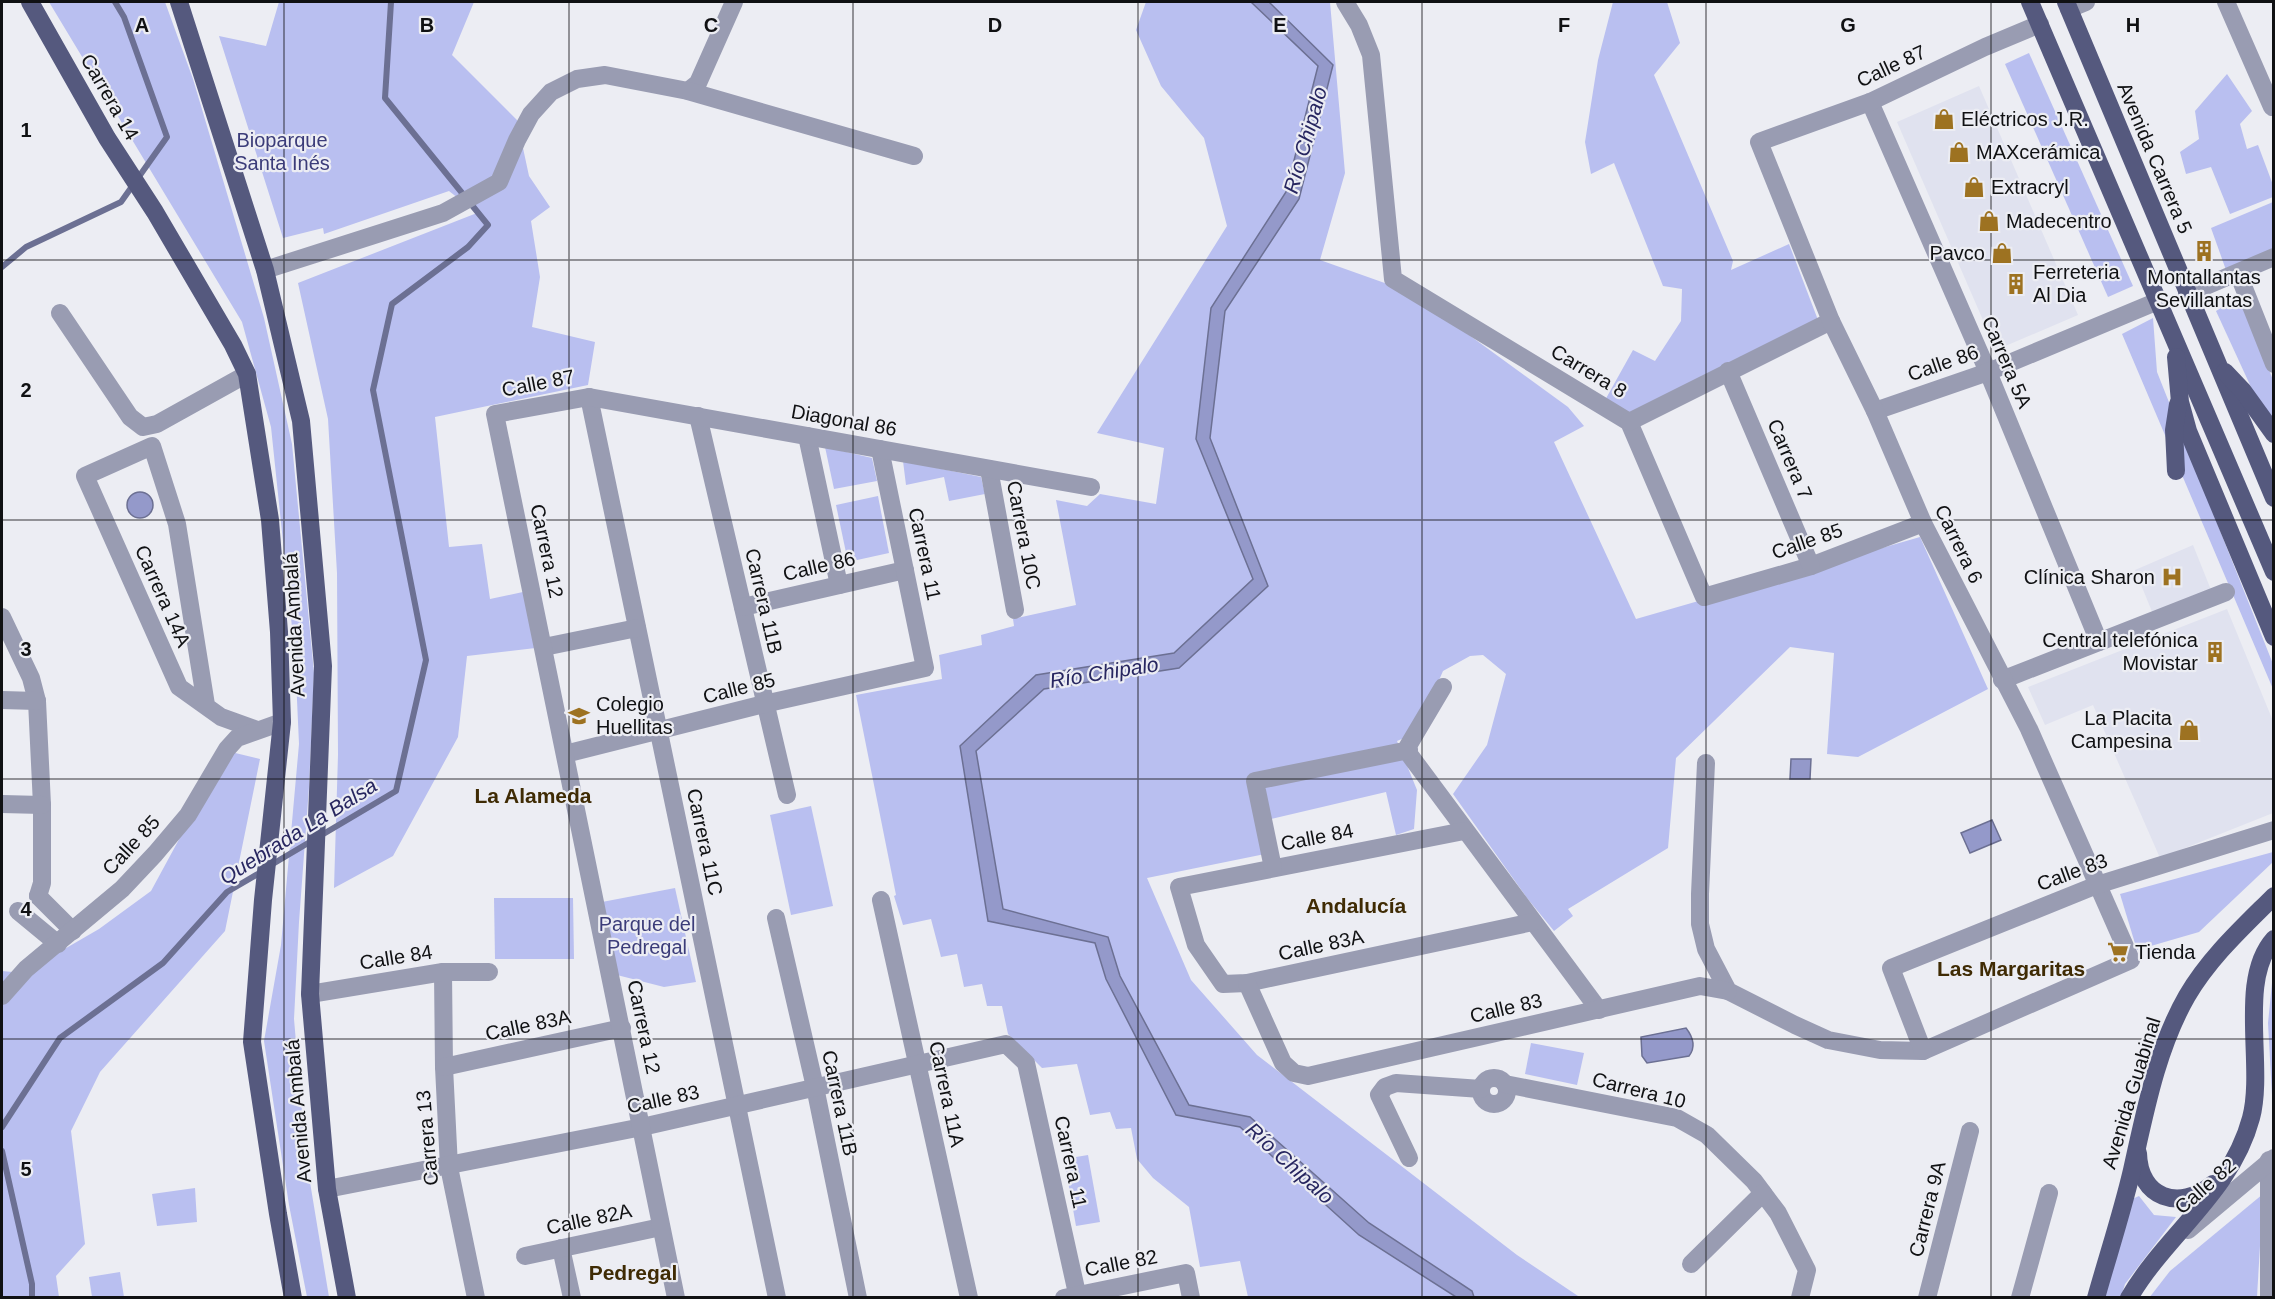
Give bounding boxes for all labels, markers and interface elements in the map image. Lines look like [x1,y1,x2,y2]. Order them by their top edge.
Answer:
text: A [135,14,149,36]
text: B [420,14,434,36]
text: C [704,14,718,36]
text: D [988,14,1002,36]
text: E [1273,14,1287,36]
text: F [1558,14,1570,36]
text: G [1840,14,1856,36]
text: H [2126,14,2140,36]
street label: Calle 87 [1853,41,1929,91]
street label: Carrera 14 [77,50,143,144]
street label: Avenida Carrera 5 [2113,79,2197,237]
water label: Río Chipalo [1279,84,1331,196]
shop icon: Eléctricos J.R. [1932,107,1956,131]
place label: Eléctricos J.R. [1961,108,2089,130]
text: 1 [20,119,32,141]
park label: Bioparque Santa Inés [234,129,330,174]
shop icon: MAXcerámica [1947,140,1971,164]
place label: MAXcerámica [1976,141,2101,163]
shop icon: Extracryl [1962,175,1986,199]
place label: Extracryl [1991,176,2069,198]
shop icon: Madecentro [1977,209,2001,233]
place label: Madecentro [2006,210,2112,232]
building icon: Montallantas Sevillantas [2192,239,2216,263]
shop icon: Pavco [1990,241,2014,265]
place label: Pavco [1929,242,1985,264]
place label: Ferreteria Al Dia [2033,261,2121,306]
place label: Montallantas Sevillantas [2147,266,2261,311]
building icon: Ferreteria Al Dia [2004,272,2028,296]
street label: Carrera 5A [1978,313,2036,412]
street label: Carrera 8 [1547,340,1631,402]
street label: Calle 86 [1905,341,1981,385]
street label: Calle 87 [500,365,576,401]
text: 2 [20,379,32,401]
street label: Diagonal 86 [790,400,898,440]
street label: Carrera 7 [1763,416,1817,502]
street label: Carrera 10C [1003,479,1045,591]
street label: Carrera 6 [1931,501,1987,587]
street label: Carrera 12 [526,502,568,600]
street label: Carrera 11 [904,506,946,602]
street label: Calle 85 [1769,519,1845,563]
street label: Carrera 14A [131,542,195,651]
street label: Carrera 11B [741,546,787,656]
street label: Calle 86 [781,547,857,585]
street label: Avenida Ambalá [279,552,309,698]
hospital icon: Clínica Sharon [2160,565,2184,589]
place label: Clínica Sharon [2024,566,2155,588]
place label: Central telefónica Movistar [2042,629,2199,674]
text: 3 [20,638,32,660]
building icon: Central telefónica Movistar [2203,640,2227,664]
water label: Río Chipalo [1048,652,1160,692]
street label: Calle 85 [701,668,777,708]
place label: Colegio Huellitas [596,693,673,738]
school or university icon: Colegio Huellitas [567,704,591,728]
place label: La Placita Campesina [2071,707,2173,752]
shop icon: La Placita Campesina [2177,718,2201,742]
water label: Quebrada La Balsa [215,773,381,889]
district label: La Alameda [474,784,592,807]
street label: Carrera 11C [683,787,727,897]
street label: Calle 85 [98,811,164,879]
street label: Calle 84 [1279,819,1355,855]
street label: Calle 83 [2034,849,2110,895]
district label: Andalucía [1306,894,1406,917]
text: 4 [20,898,32,920]
park label: Parque del Pedregal [599,913,695,958]
street label: Calle 83A [1276,925,1366,965]
street label: Calle 84 [358,940,434,974]
supermarket icon: Tienda [2106,940,2130,964]
place label: Tienda [2135,941,2196,963]
district label: Las Margaritas [1937,957,2085,980]
street label: Carrera 12 [623,978,665,1076]
street label: Calle 83 [1468,989,1544,1027]
street label: Calle 83A [483,1005,573,1045]
street label: Avenida Guabinal [2097,1014,2165,1172]
street label: Avenida Ambalá [281,1037,315,1184]
street label: Carrera 11A [925,1039,969,1149]
street label: Carrera 11B [818,1048,862,1158]
street label: Carrera 10 [1590,1068,1688,1112]
street label: Calle 83 [625,1081,701,1117]
street label: Carrera 13 [412,1089,442,1187]
street label: Carrera 11 [1050,1114,1092,1210]
water label: Río Chipalo [1242,1118,1339,1208]
street label: Calle 82 [2170,1154,2240,1218]
text: 5 [20,1158,32,1180]
street label: Carrera 9A [1904,1158,1950,1259]
street label: Calle 82A [544,1199,634,1239]
street label: Calle 82 [1083,1245,1159,1281]
district label: Pedregal [589,1261,677,1284]

